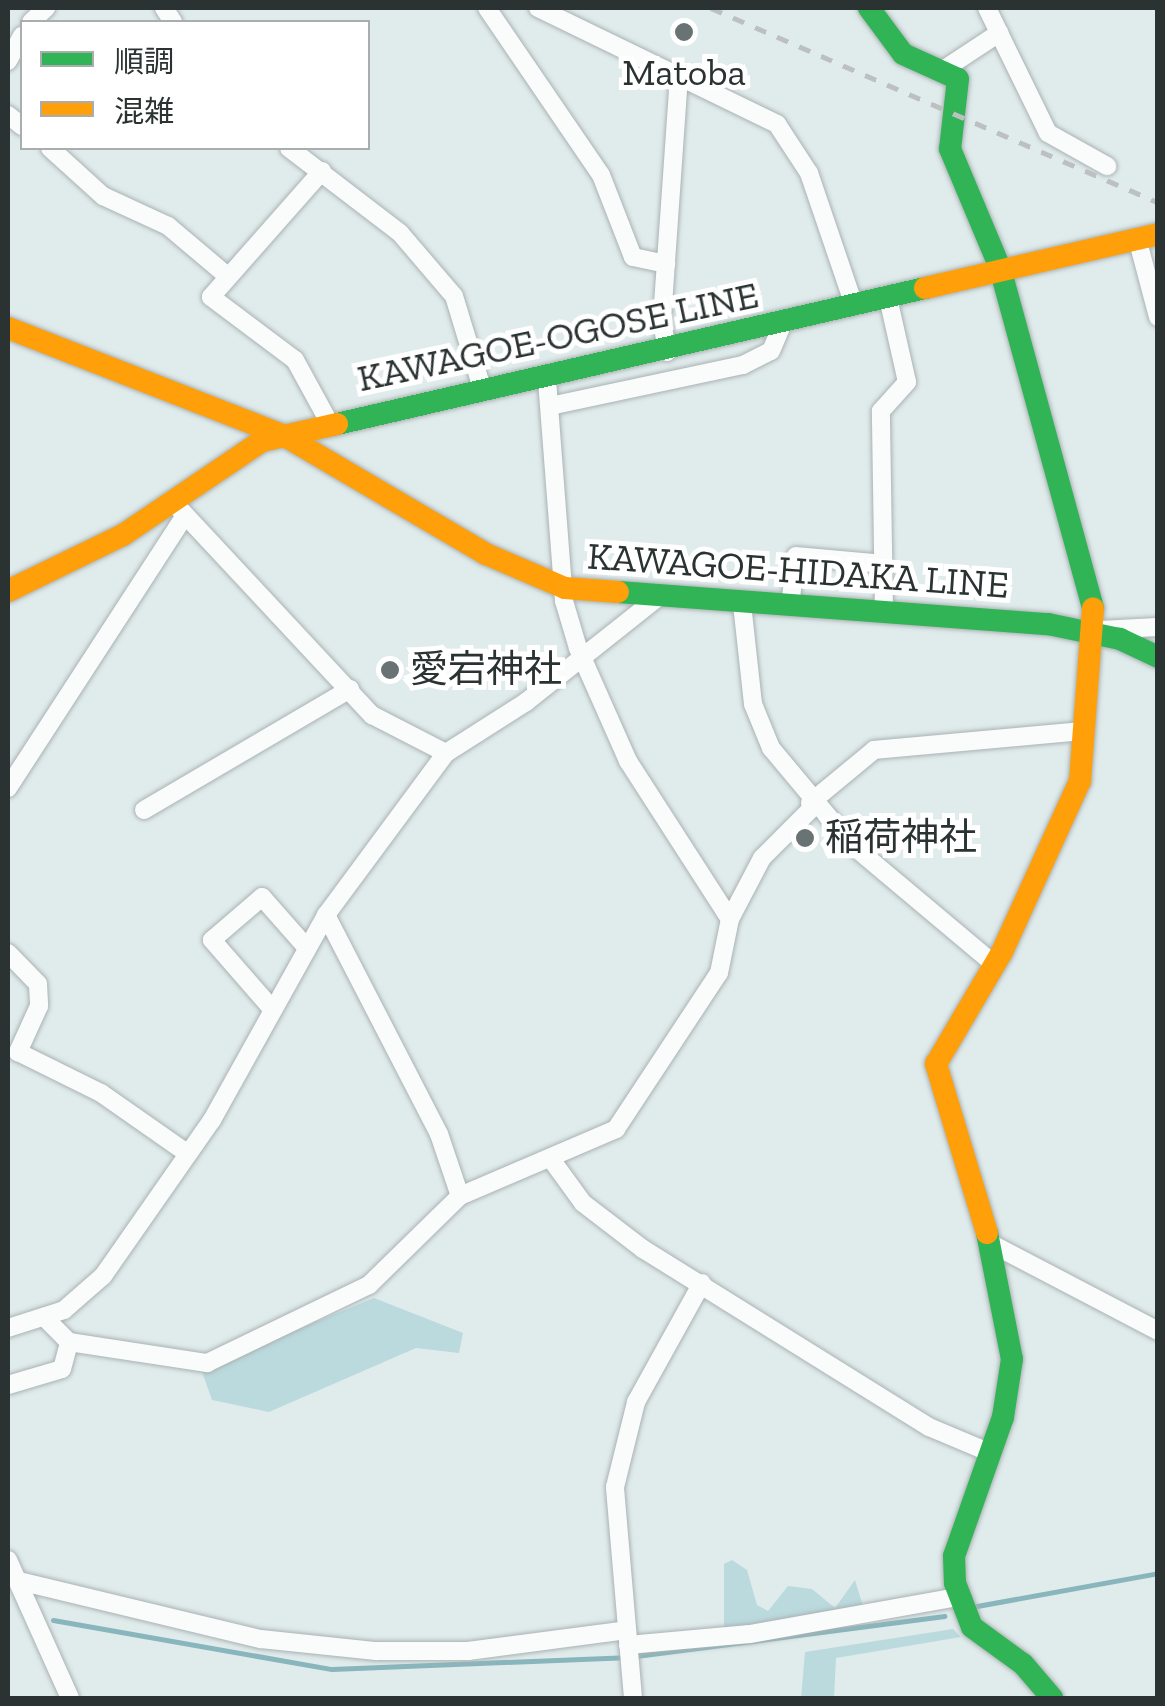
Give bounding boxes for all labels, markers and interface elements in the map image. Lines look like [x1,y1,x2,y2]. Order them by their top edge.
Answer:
marker: Matoba [671,19,697,45]
legend [20,20,370,150]
text: 順調 [114,44,174,80]
place label: Matoba [622,50,746,96]
text: 混雑 [114,94,174,130]
street label: KAWAGOE-OGOSE LINE [353,272,763,402]
street label: KAWAGOE-HIDAKA LINE [585,533,1011,609]
place label: 愛宕神社 [410,647,562,693]
marker: 愛宕神社 [379,659,401,681]
place label: 稲荷神社 [825,815,977,861]
marker: 稲荷神社 [794,827,816,849]

